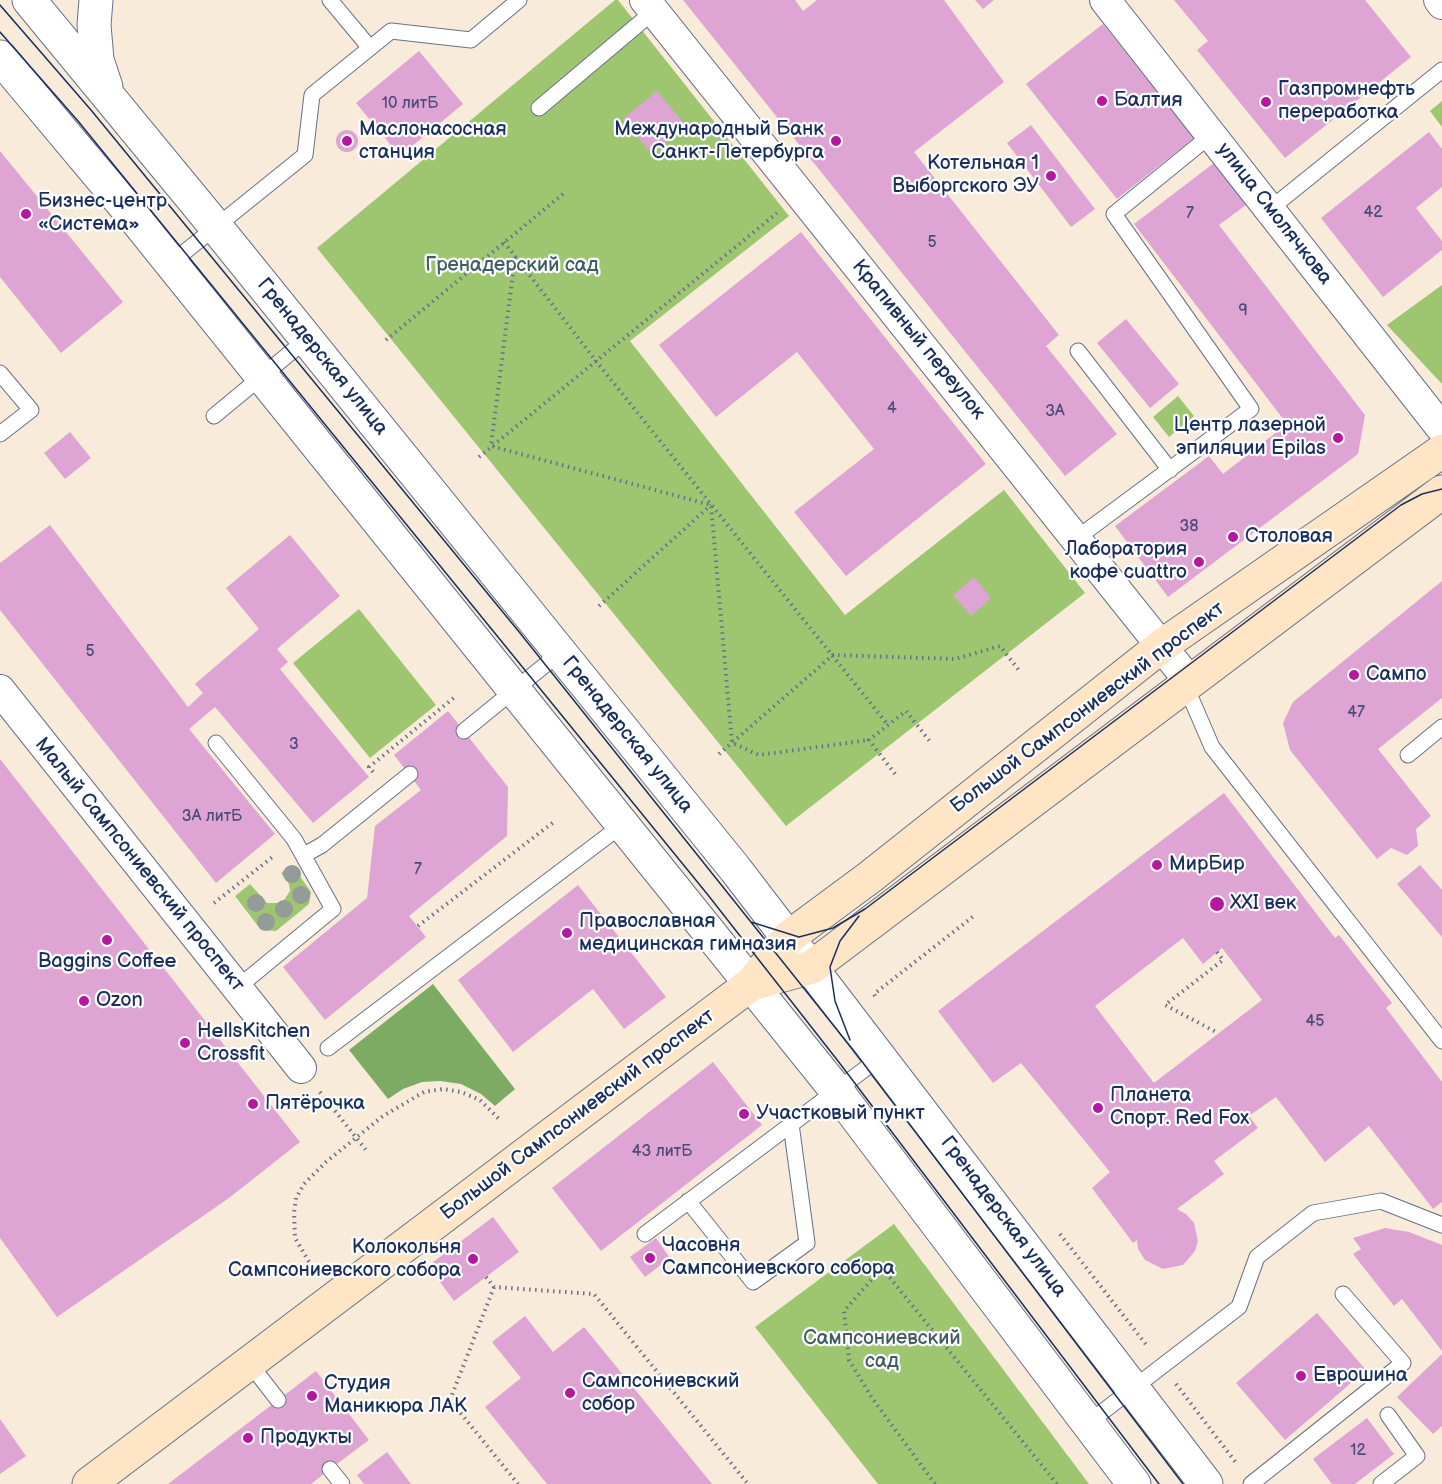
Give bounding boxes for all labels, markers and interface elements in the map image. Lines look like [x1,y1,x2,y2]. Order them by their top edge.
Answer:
place label: Газпромнефть переработка [1278,78,1415,125]
place label: Балтия [1114,89,1183,113]
house number: 10 литБ [382,94,438,114]
marker: Балтия [1095,94,1109,108]
marker: Газпромнефть переработка [1259,95,1273,109]
place label: Маслонасосная станция [359,118,507,165]
place label: Международный Банк Санкт-Петербурга [614,118,824,165]
marker: Маслонасосная станция [340,134,354,148]
marker: Международный Банк Санкт-Петербурга [829,134,843,148]
street label: улица Смолячкова [1211,138,1337,290]
place label: Котельная 1 Выборгского ЭУ [892,152,1039,199]
marker: Котельная 1 Выборгского ЭУ [1044,169,1058,183]
place label: Бизнес-центр «Система» [38,190,167,237]
house number: 42 [1363,203,1383,223]
house number: 7 [1186,204,1194,224]
marker: Бизнес-центр «Система» [19,207,33,221]
house number: 5 [927,233,937,253]
park label: Гренадерский сад [425,254,599,278]
street label: Крапивный переулок [846,255,990,425]
street label: Гренадерская улица [251,274,393,440]
house number: 9 [1238,301,1248,321]
house number: 4 [887,399,897,419]
house number: 3А [1045,402,1065,422]
place label: Центр лазерной эпиляции Epilas [1174,414,1326,461]
marker: Центр лазерной эпиляции Epilas [1331,431,1345,445]
house number: 38 [1179,517,1199,537]
place label: Столовая [1245,525,1333,549]
marker: Столовая [1226,530,1240,544]
place label: Лаборатория кофе cuattro [1065,538,1187,585]
marker: Лаборатория кофе cuattro [1192,555,1206,569]
street label: Большой Сампсониевский проспект [946,597,1230,819]
house number: 5 [85,642,95,662]
street label: Гренадерская улица [556,652,698,818]
place label: Сампо [1366,663,1427,687]
marker: Сампо [1347,668,1361,682]
house number: 47 [1347,703,1365,723]
street label: Малый Сампсониевский проспект [29,733,249,997]
house number: 3 [289,735,299,755]
house number: 3А литБ [182,807,242,827]
place label: МирБир [1169,853,1244,877]
marker: МирБир [1150,858,1164,872]
house number: 7 [414,860,422,880]
place label: XXI век [1230,892,1296,916]
marker: XXI век [1208,895,1226,913]
place label: Православная медицинская гимназия [579,910,797,957]
marker: Православная медицинская гимназия [560,926,574,940]
marker: Baggins Coffee [100,933,114,947]
place label: Baggins Coffee [38,950,176,974]
place label: Ozon [96,989,143,1013]
marker: Ozon [77,994,91,1008]
street label: Большой Сампсониевский проспект [436,1004,720,1226]
house number: 45 [1306,1012,1324,1032]
place label: HellsKitchen Crossfit [197,1020,310,1067]
marker: HellsKitchen Crossfit [178,1036,192,1050]
place label: Планета Спорт. Red Fox [1110,1084,1249,1131]
place label: Пятёрочка [265,1092,365,1116]
marker: Пятёрочка [246,1097,260,1111]
marker: Планета Спорт. Red Fox [1091,1101,1105,1115]
place label: Участковый пункт [756,1102,925,1126]
marker: Участковый пункт [737,1107,751,1121]
street label: Гренадерская улица [935,1132,1071,1302]
house number: 43 литБ [632,1142,692,1162]
place label: Часовня Сампсониевского собора [662,1234,895,1281]
place label: Колокольня Сампсониевского собора [228,1236,461,1283]
marker: Часовня Сампсониевского собора [643,1251,657,1265]
marker: Колокольня Сампсониевского собора [466,1252,480,1266]
park label: Сампсониевский сад [803,1327,961,1374]
place label: Еврошина [1313,1364,1408,1388]
marker: Еврошина [1294,1369,1308,1383]
place label: Сампсониевский собор [582,1370,739,1417]
place label: Студия Маникюра ЛАК [324,1372,467,1419]
marker: Сампсониевский собор [563,1386,577,1400]
marker: Студия Маникюра ЛАК [305,1389,319,1403]
place label: Продукты [260,1426,352,1450]
marker: Продукты [241,1431,255,1445]
house number: 12 [1350,1441,1366,1461]

